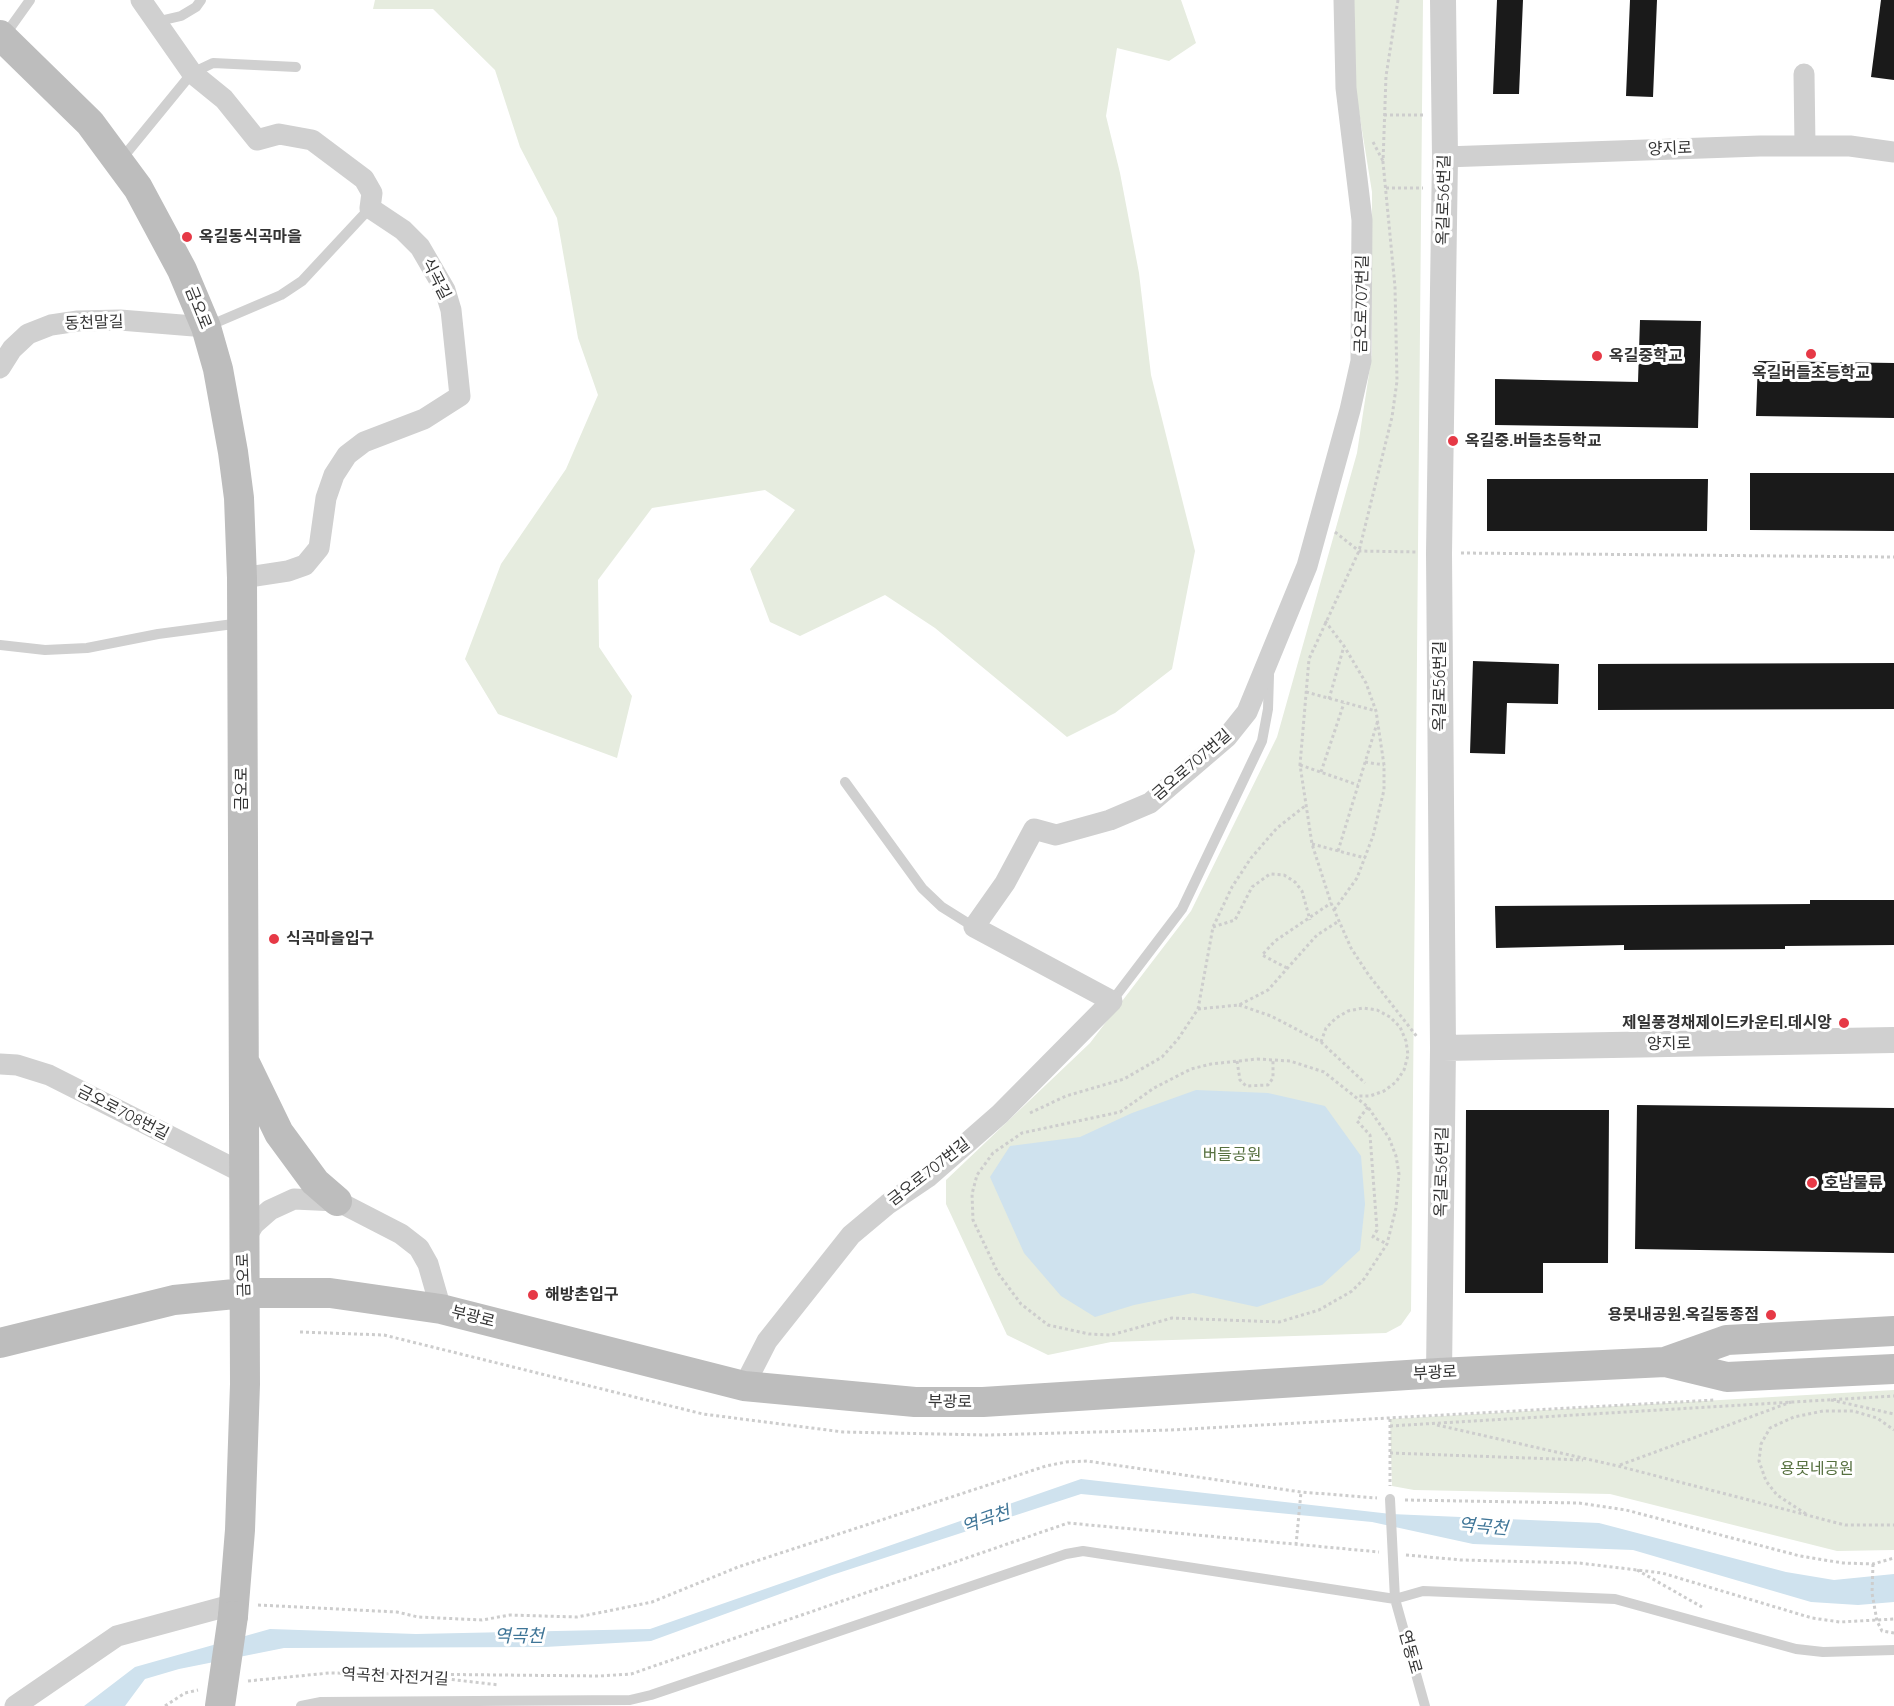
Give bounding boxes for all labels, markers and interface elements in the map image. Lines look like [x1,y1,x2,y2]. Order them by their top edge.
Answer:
street label: 양지로 [1648,139,1692,159]
street label: 옥길로56번길 [1434,154,1454,246]
place label: 옥길동식곡마을 [199,227,302,247]
marker: 옥길동식곡마을 [180,230,194,244]
street label: 식곡길 [417,255,455,303]
street label: 금오로707번길 [1352,255,1372,353]
street label: 금오로 [181,284,215,332]
street label: 동천말길 [64,312,124,334]
place label: 옥길중학교 [1609,346,1683,366]
marker: 옥길버들초등학교 [1804,347,1818,361]
marker: 옥길중학교 [1590,349,1604,363]
place label: 옥길버들초등학교 [1752,363,1870,383]
place label: 옥길중.버들초등학교 [1465,431,1601,451]
marker: 옥길중.버들초등학교 [1446,434,1460,448]
street label: 옥길로56번길 [1430,641,1450,731]
street label: 금오로707번길 [1148,725,1236,805]
street label: 금오로 [232,767,252,811]
place label: 식곡마을입구 [286,929,374,949]
marker: 식곡마을입구 [267,932,281,946]
place label: 제일풍경채제이드카운티.데시앙 [1622,1013,1832,1033]
marker: 제일풍경채제이드카운티.데시앙 [1837,1016,1851,1030]
street label: 양지로 [1647,1034,1691,1054]
street label: 금오로708번길 [74,1082,172,1144]
street label: 옥길로56번길 [1432,1126,1452,1218]
street label: 금오로707번길 [884,1134,974,1210]
park label: 버들공원 [1203,1145,1261,1165]
place label: 호남물류 [1824,1173,1883,1193]
marker: 호남물류 [1805,1176,1819,1190]
street label: 금오로 [234,1253,254,1297]
place label: 해방촌입구 [545,1285,619,1305]
marker: 해방촌입구 [526,1288,540,1302]
street label: 부광로 [449,1302,497,1332]
place label: 용못내공원.옥길동종점 [1608,1305,1759,1325]
marker: 용못내공원.옥길동종점 [1764,1308,1778,1322]
street label: 부광로 [1412,1362,1458,1384]
street label: 부광로 [928,1392,972,1412]
park label: 용못네공원 [1780,1459,1854,1479]
water label: 역곡천 [959,1502,1013,1538]
water label: 역곡천 [1457,1514,1509,1540]
water label: 역곡천 [494,1626,544,1648]
street label: 연동로 [1395,1628,1425,1676]
street label: 역곡천 자전거길 [341,1665,449,1689]

